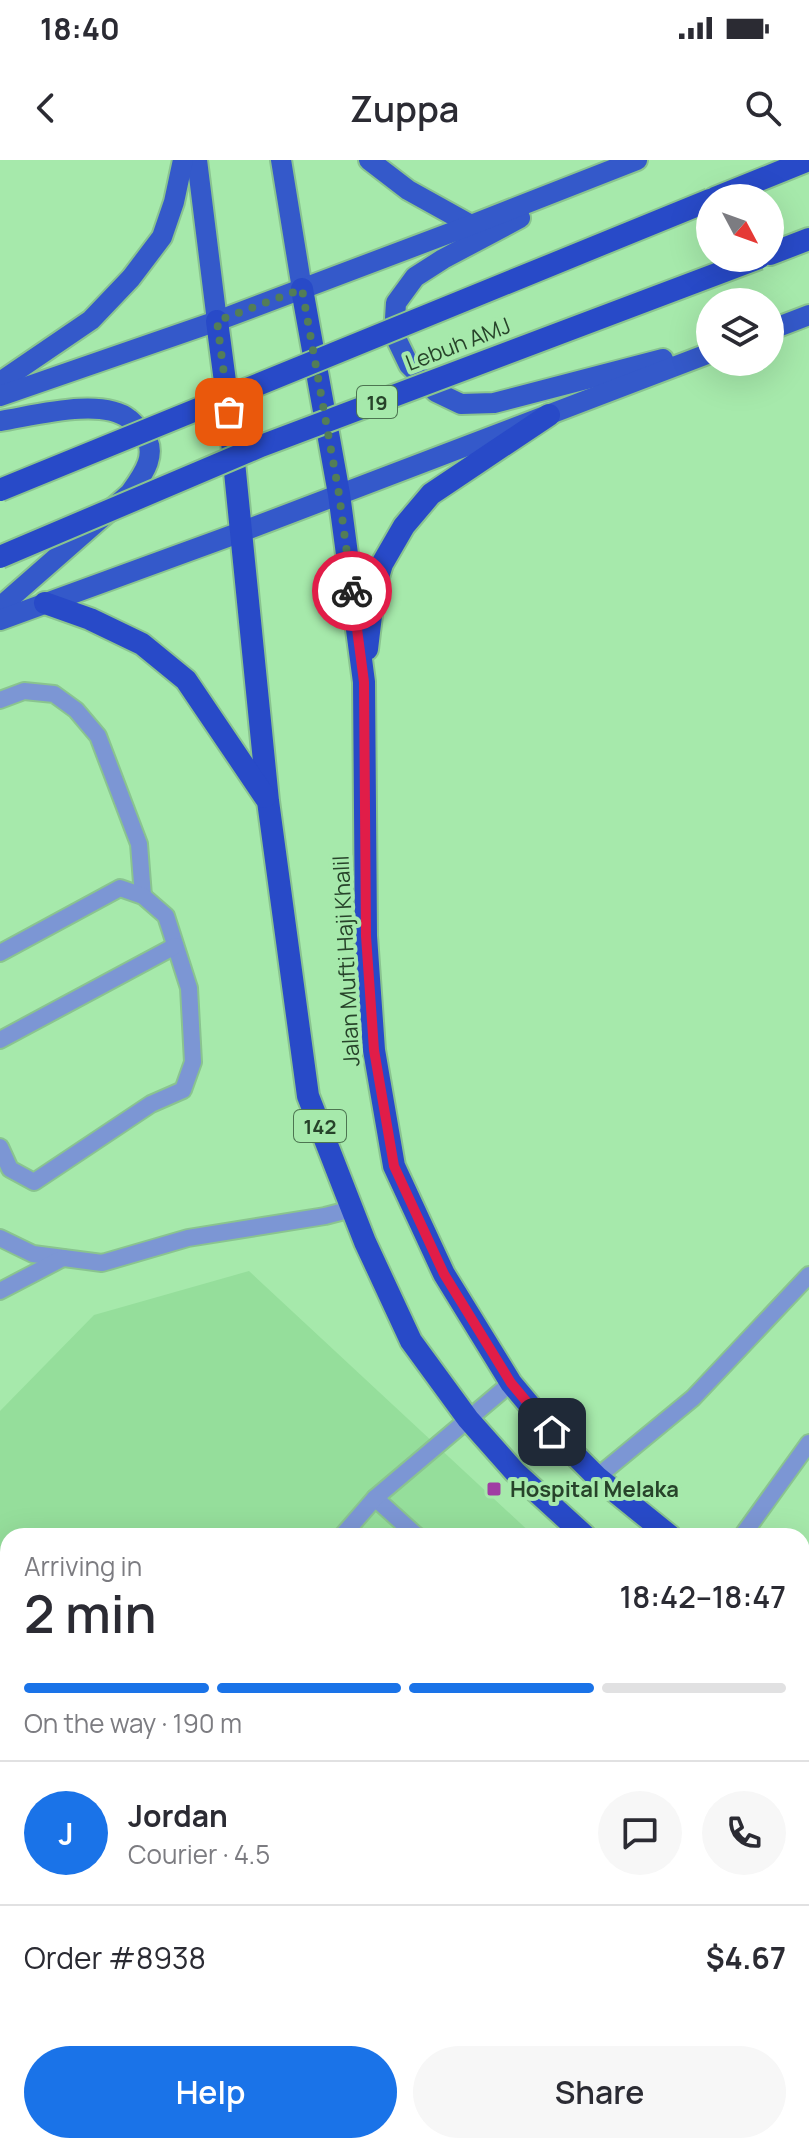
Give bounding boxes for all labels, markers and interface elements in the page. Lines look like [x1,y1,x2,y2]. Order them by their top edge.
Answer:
text: 18:40 [40,8,120,49]
text: Zuppa [350,84,459,133]
icon: back [24,86,68,130]
icon: search [741,86,785,130]
north arrow [696,184,784,272]
map controls [696,184,784,376]
button: layers [696,288,784,376]
street label: Lebuh AMJ [401,310,515,378]
pin [195,378,263,446]
road number: 19 [357,386,397,418]
icon: bag [207,390,251,434]
courier [312,551,392,631]
icon: bike [330,569,374,613]
street label: Jalan Mufti Haji Khalil [325,855,367,1067]
road number: 142 [294,1110,346,1142]
pin [518,1398,586,1466]
icon: home [530,1410,574,1454]
place label: Hospital Melaka [510,1474,679,1504]
marker: Hospital Melaka [485,1480,503,1498]
text: Arriving in [24,1548,142,1584]
text: 18:42–18:47 [620,1576,786,1617]
text: 2 min [24,1578,157,1649]
text: On the way · 190 m [24,1705,242,1741]
button: chat [598,1791,682,1875]
button: phone [702,1791,786,1875]
text: Jordan [128,1795,228,1836]
text: J [58,1813,74,1854]
text: Courier · 4.5 [128,1836,270,1872]
text: Order #8938 [24,1937,206,1978]
text: $4.67 [706,1937,786,1978]
button: Help [24,2046,397,2138]
button: Share [413,2046,786,2138]

